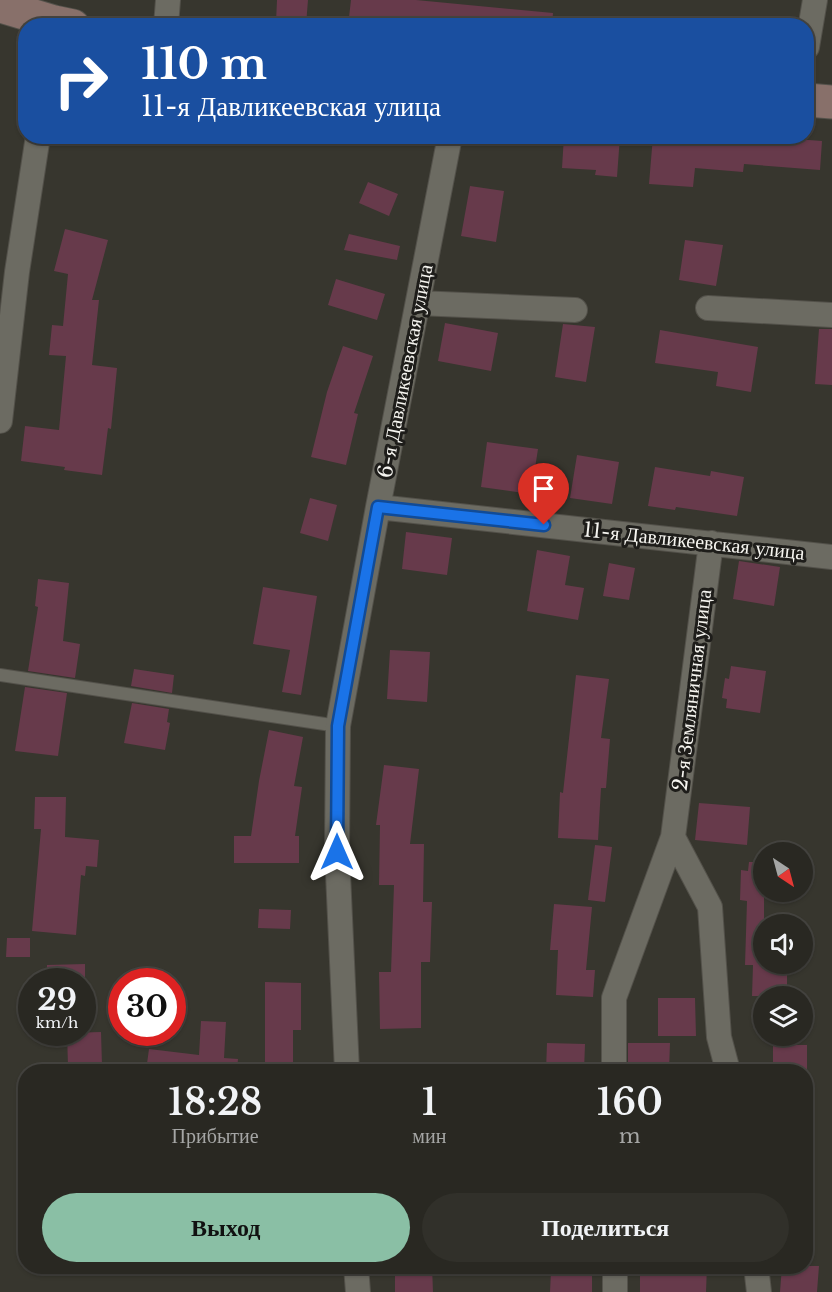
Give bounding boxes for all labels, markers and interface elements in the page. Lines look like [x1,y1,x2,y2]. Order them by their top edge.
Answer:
text: 110 m [141,38,267,90]
icon: right [42,42,120,120]
text: 11-я Давликеевская улица [141,90,441,123]
street label: 6-я Давликеевская улица [372,262,438,480]
pin [518,463,569,525]
icon: arrive [527,472,560,505]
street label: 11-я Давликеевская улица [582,517,806,565]
street label: 2-я Земляничная улица [668,588,716,792]
position arrow [305,820,369,884]
north arrow [753,842,813,902]
map controls [753,842,813,1046]
button: sound [753,914,813,974]
speed limit sign: 30 [108,968,186,1046]
text: 29 [37,981,77,1018]
button: layers [753,986,813,1046]
text: km/h [36,1013,78,1032]
text: 18:28 [168,1080,262,1125]
text: 1 [421,1080,437,1125]
text: 160 [596,1080,663,1125]
text: Прибытие [172,1124,259,1148]
text: мин [412,1124,446,1148]
text: m [619,1124,640,1148]
button: Выход [42,1193,410,1262]
button: Поделиться [422,1193,789,1262]

